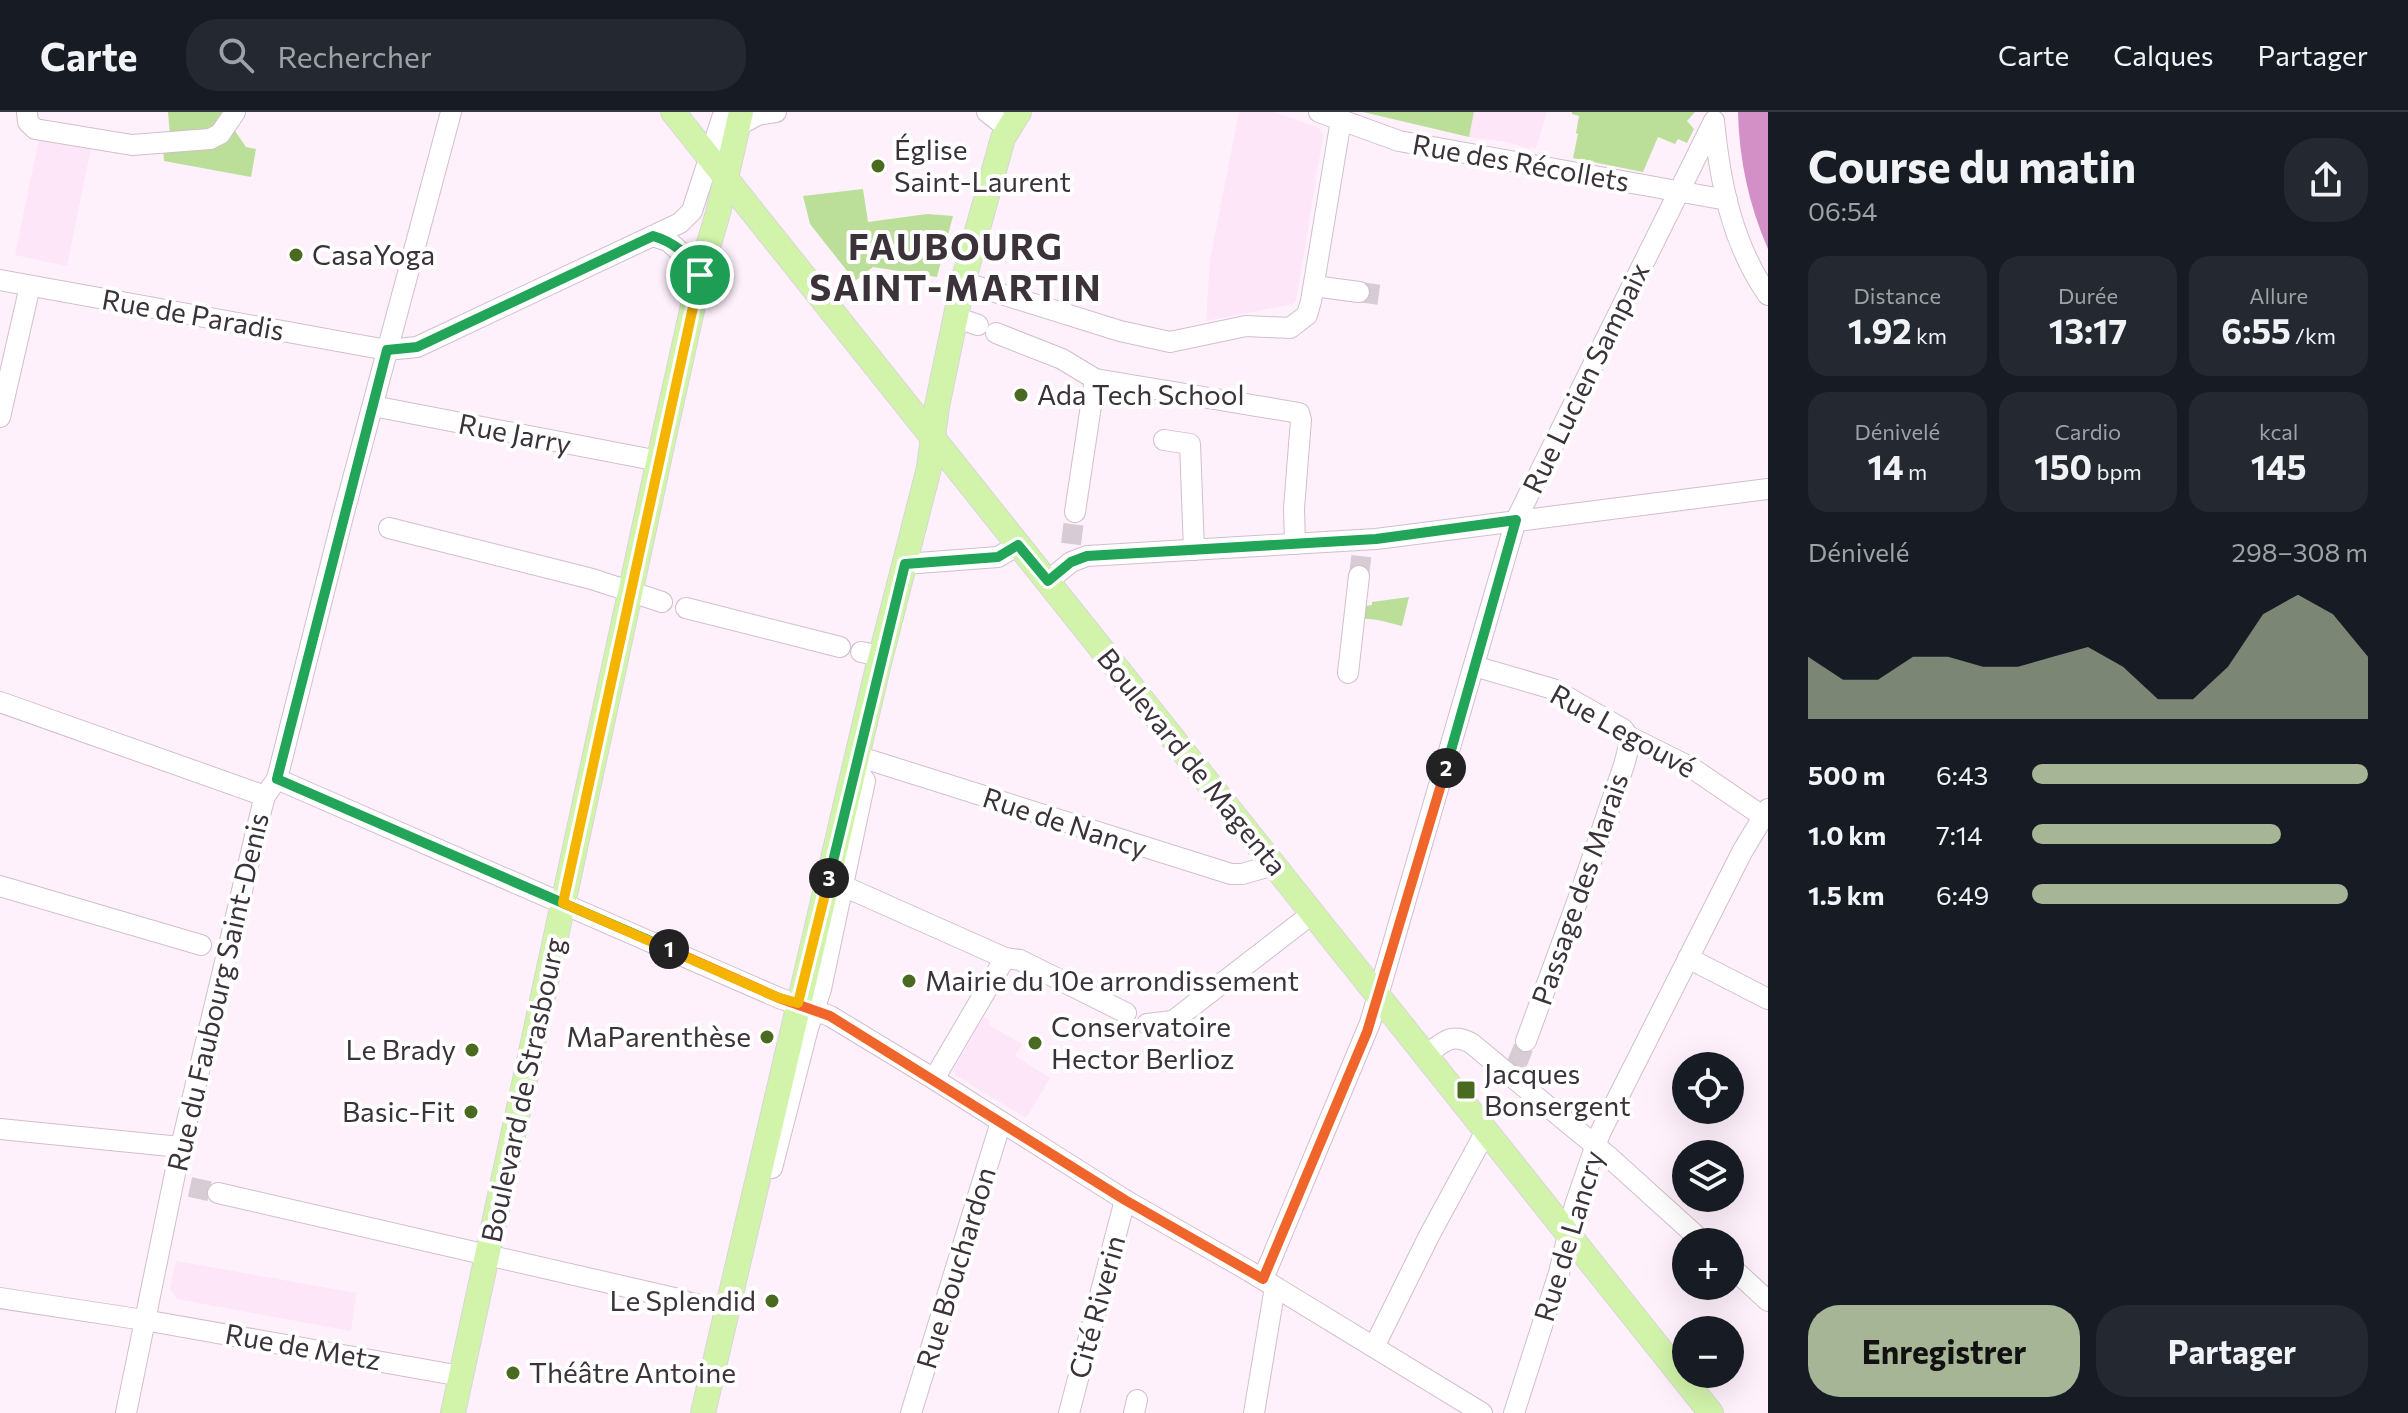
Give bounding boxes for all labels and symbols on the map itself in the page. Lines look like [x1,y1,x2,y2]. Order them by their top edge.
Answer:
street label: Rue des Récollets [1410,126,1632,198]
place label: Église Saint-Laurent [894,132,1071,198]
marker: Église Saint-Laurent [869,157,887,175]
district label: FAUBOURG SAINT-MARTIN [809,223,1103,308]
place label: CasaYoga [312,237,435,271]
pin [666,241,734,309]
marker: CasaYoga [287,246,305,264]
street label: Rue Lucien Sampaix [1515,257,1656,498]
street label: Rue de Paradis [99,281,287,347]
place label: Ada Tech School [1037,377,1245,411]
marker: Ada Tech School [1012,386,1030,404]
street label: Rue Jarry [456,405,574,461]
street label: Boulevard de Magenta [1091,641,1295,882]
street label: Rue Legouvé [1545,676,1702,784]
pin: 2 [1426,748,1466,788]
street label: Passage des Marais [1523,768,1635,1009]
street label: Rue de Nancy [979,779,1152,865]
street label: Rue du Faubourg Saint-Denis [159,809,275,1174]
pin: 3 [809,858,849,898]
pin: 1 [649,929,689,969]
street label: Boulevard de Strasbourg [473,934,571,1245]
place label: Mairie du 10e arrondissement [925,963,1299,997]
marker: Mairie du 10e arrondissement [900,972,918,990]
place label: Conservatoire Hector Berlioz [1051,1009,1234,1075]
place label: MaParenthèse [566,1019,751,1053]
marker: MaParenthèse [758,1028,776,1046]
place label: Le Brady [346,1032,456,1066]
marker: Conservatoire Hector Berlioz [1026,1034,1044,1052]
marker: Le Brady [463,1041,481,1059]
place label: Jacques Bonsergent [1484,1056,1631,1122]
marker: Jacques Bonsergent [1455,1079,1477,1101]
place label: Basic-Fit [342,1094,455,1128]
marker: Basic-Fit [462,1103,480,1121]
street label: Rue de Lancry [1526,1146,1610,1325]
street label: Rue Bouchardon [908,1163,1002,1373]
street label: Cité Riverin [1061,1231,1131,1382]
place label: Le Splendid [609,1283,756,1317]
marker: Le Splendid [763,1292,781,1310]
street label: Rue de Metz [223,1316,384,1376]
place label: Théâtre Antoine [529,1355,736,1389]
marker: Théâtre Antoine [504,1364,522,1382]

